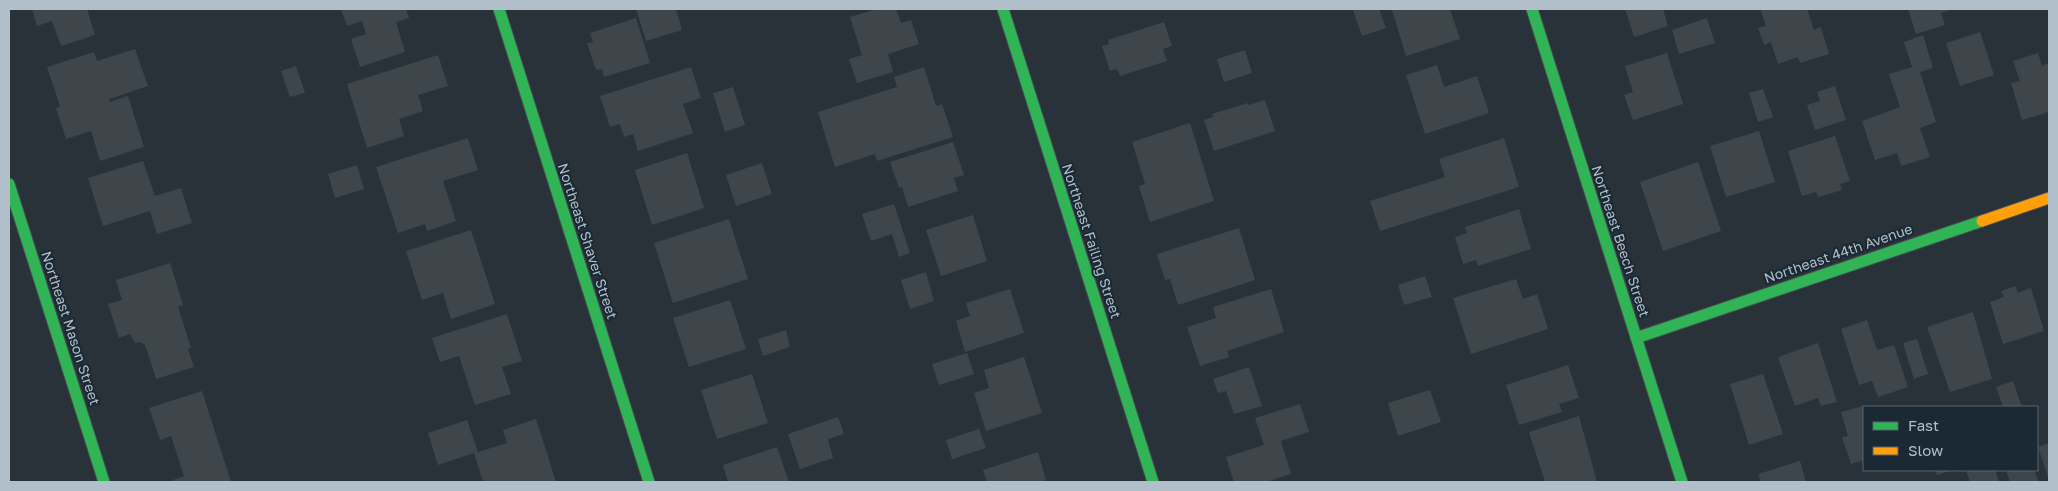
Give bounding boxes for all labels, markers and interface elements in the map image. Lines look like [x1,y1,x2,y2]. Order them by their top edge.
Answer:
street label: Northeast Shaver Street [555,161,621,321]
street label: Northeast Failing Street [1059,162,1125,320]
street label: Northeast Beech Street [1588,163,1654,319]
street label: Northeast 44th Avenue [1762,220,1914,286]
street label: Northeast Mason Street [38,249,104,407]
legend [1863,406,2038,471]
text: Fast [1908,416,1939,434]
text: Slow [1908,441,1943,459]

